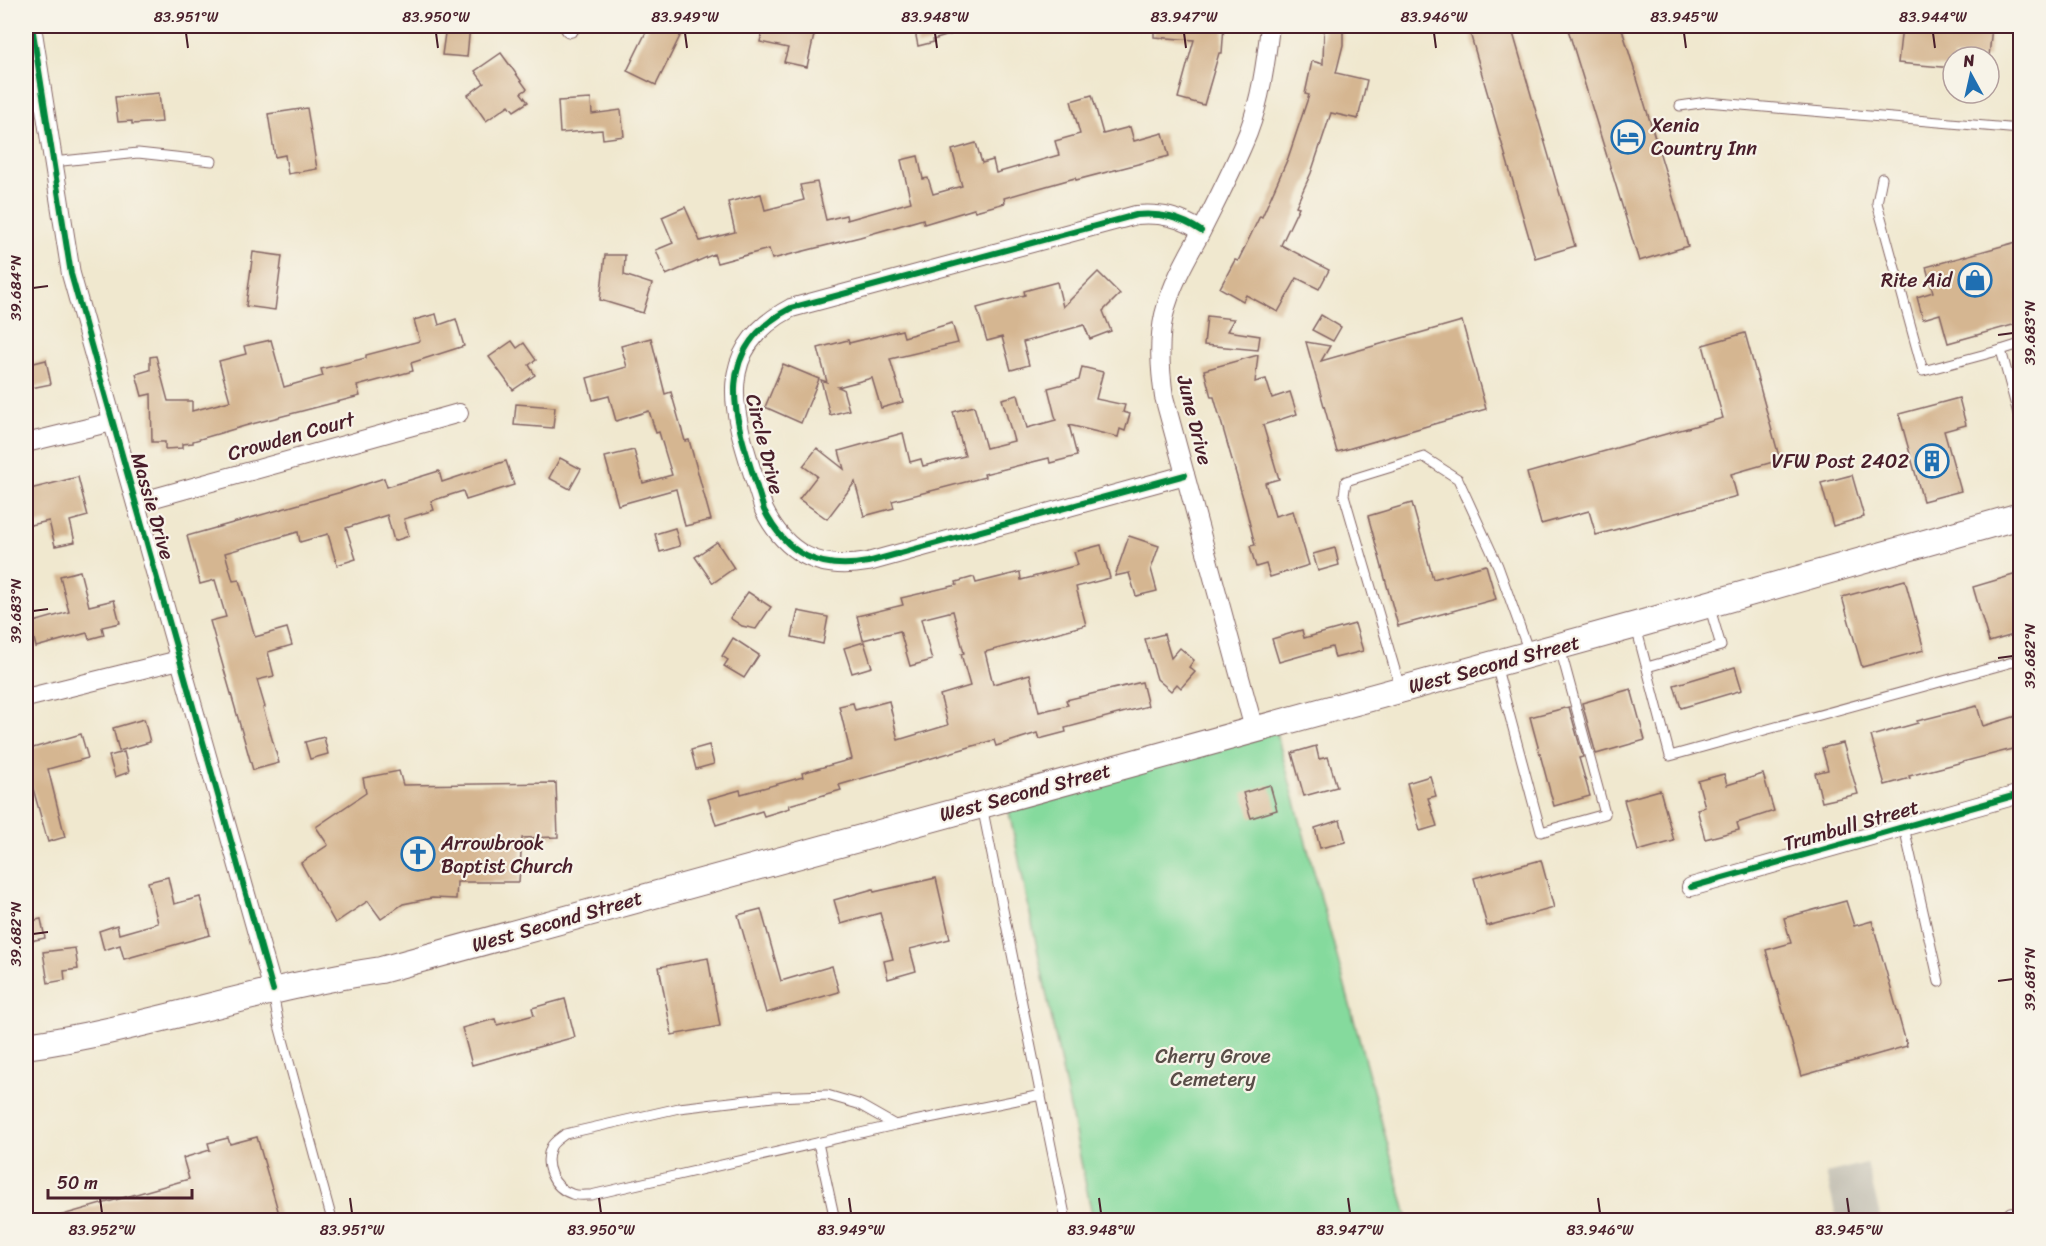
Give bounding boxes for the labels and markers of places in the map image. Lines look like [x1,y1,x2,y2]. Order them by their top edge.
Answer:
place label: Xenia Country Inn [1650,108,1757,166]
hotel icon: Xenia Country Inn [1610,119,1646,155]
shop icon: Rite Aid [1957,262,1993,298]
place label: Rite Aid [1881,263,1953,298]
building icon: VFW Post 2402 [1914,443,1950,479]
place label: VFW Post 2402 [1771,444,1909,479]
place label: Arrowbrook Baptist Church [440,826,573,884]
church icon: Arrowbrook Baptist Church [400,836,436,872]

